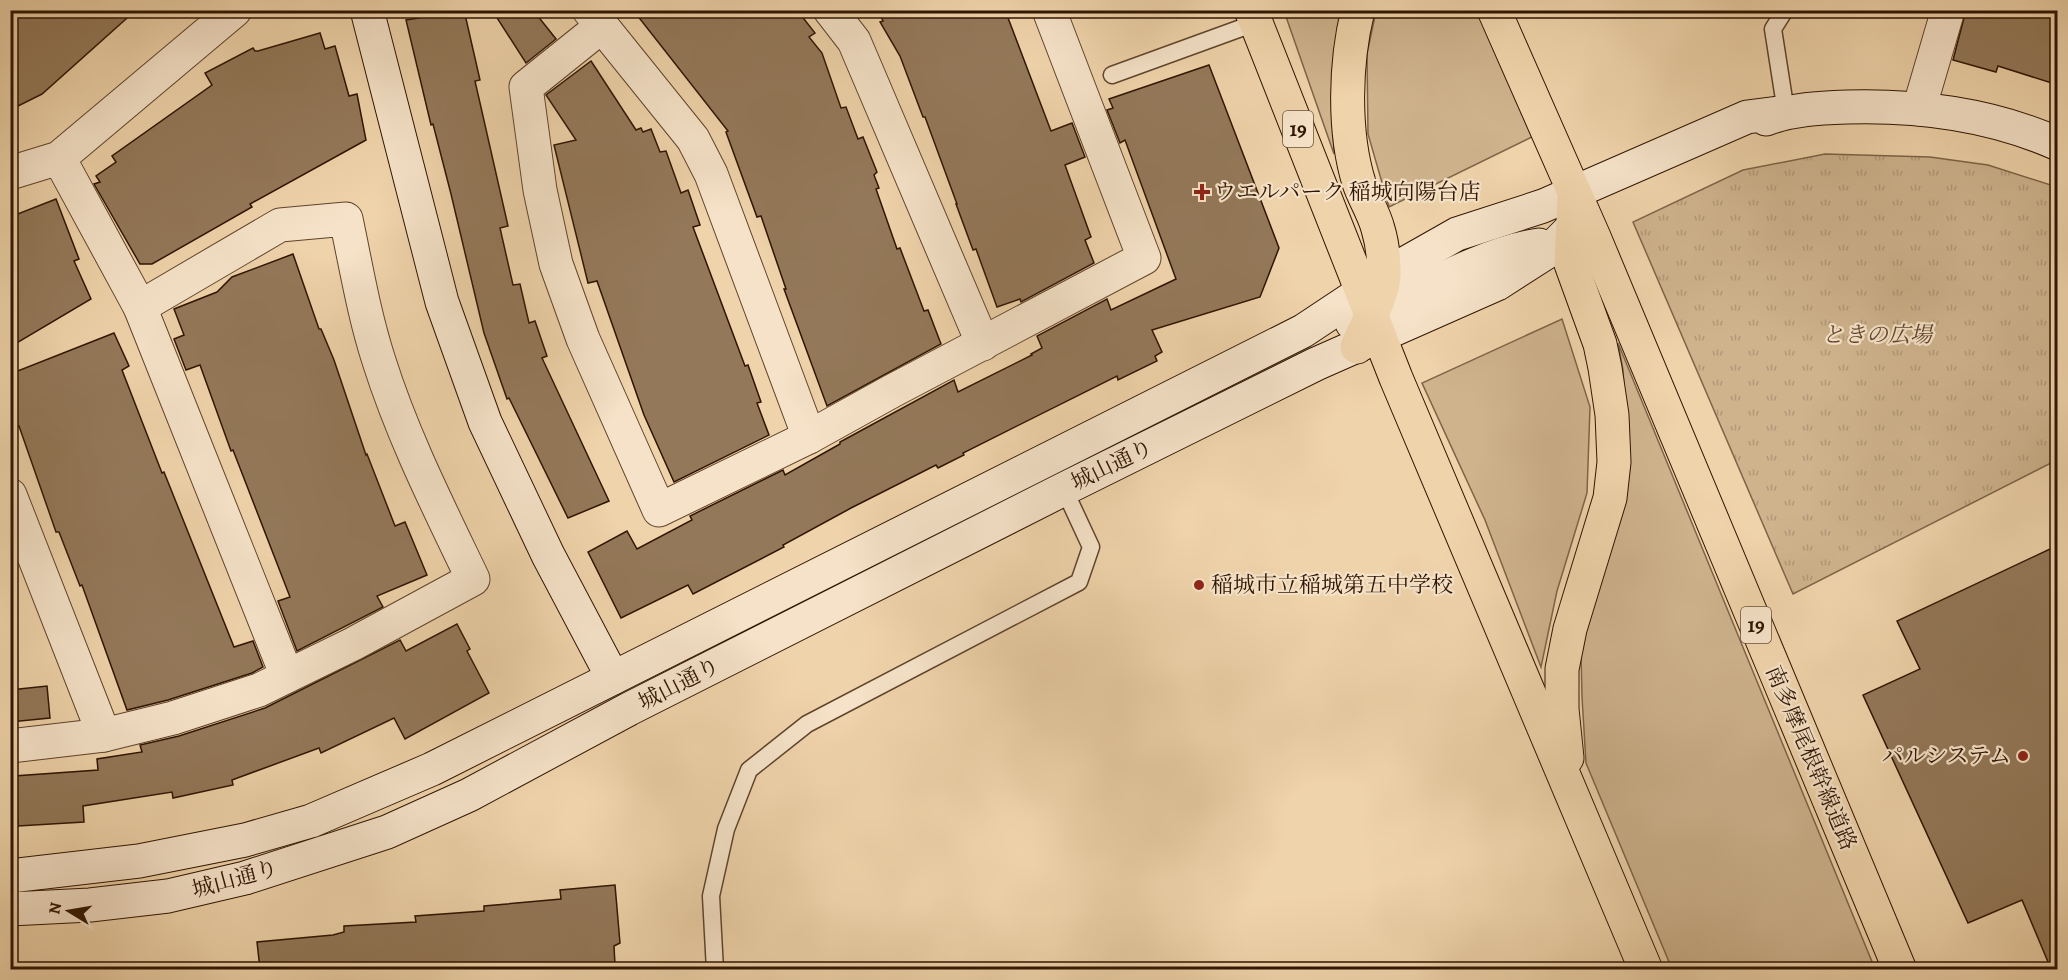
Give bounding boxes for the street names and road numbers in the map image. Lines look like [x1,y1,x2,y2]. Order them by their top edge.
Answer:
road number: 19 [1283,111,1313,147]
street label: 城山通り [1066,432,1158,498]
road number: 19 [1741,607,1771,643]
street label: 城山通り [633,651,725,717]
street label: 南多摩尾根幹線道路 [1759,661,1863,855]
street label: 城山通り [189,853,281,905]

